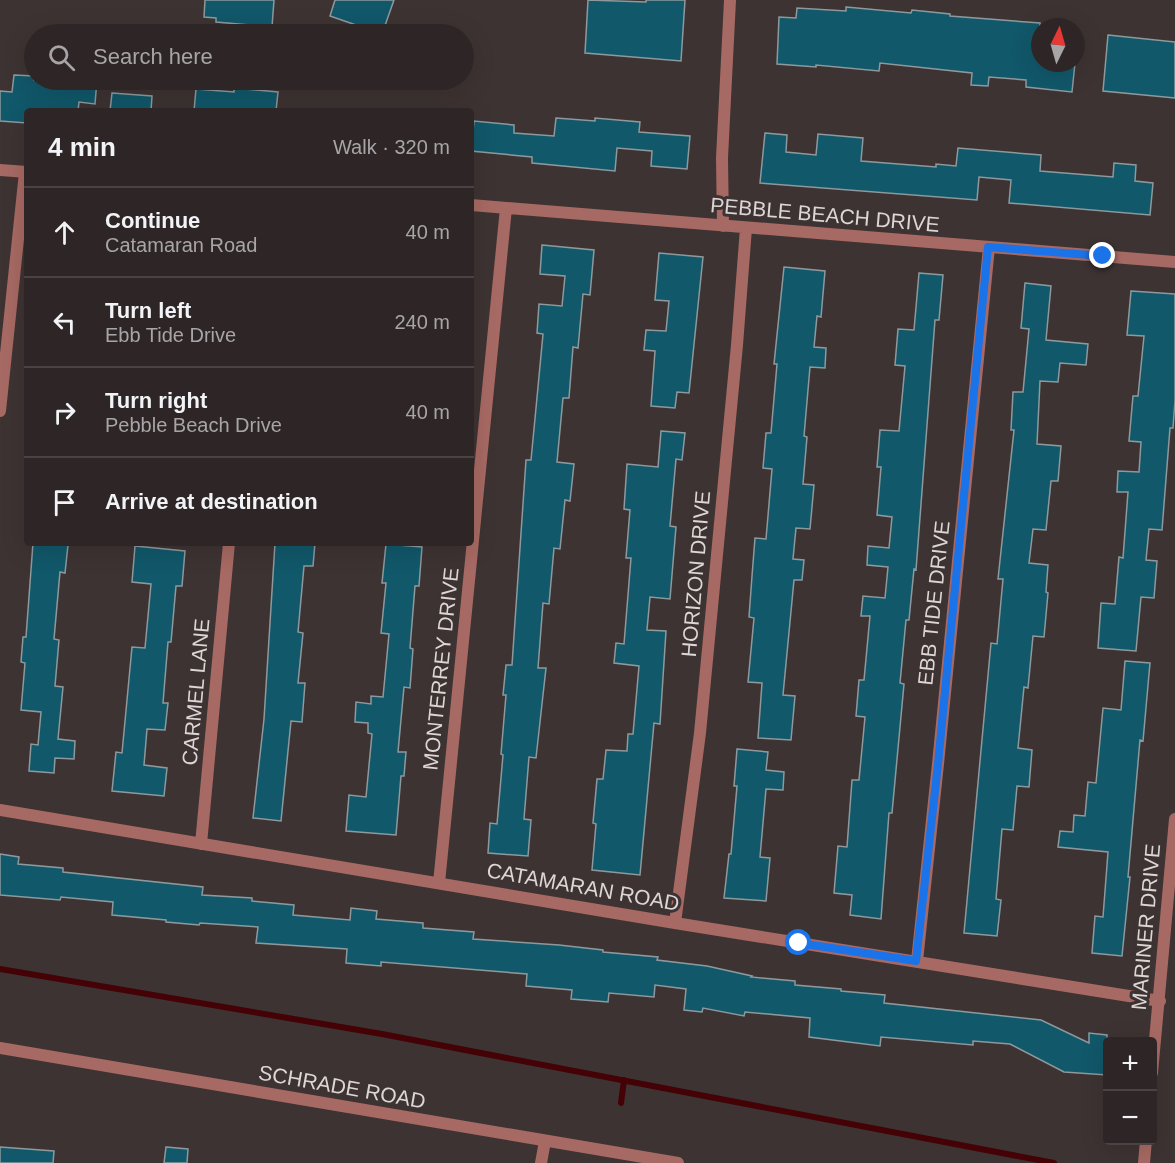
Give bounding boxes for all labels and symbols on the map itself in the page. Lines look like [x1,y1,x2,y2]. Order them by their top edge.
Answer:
north arrow [1031,18,1085,72]
street label: PEBBLE BEACH DRIVE [710,193,941,236]
route end [1089,242,1115,268]
street label: HORIZON DRIVE [677,490,714,658]
street label: EBB TIDE DRIVE [913,520,954,686]
street label: MONTERREY DRIVE [418,566,463,771]
street label: CARMEL LANE [178,618,213,766]
street label: MARINER DRIVE [1127,843,1164,1011]
street label: CATAMARAN ROAD [485,858,681,915]
route start [785,929,811,955]
street label: SCHRADE ROAD [257,1060,427,1113]

